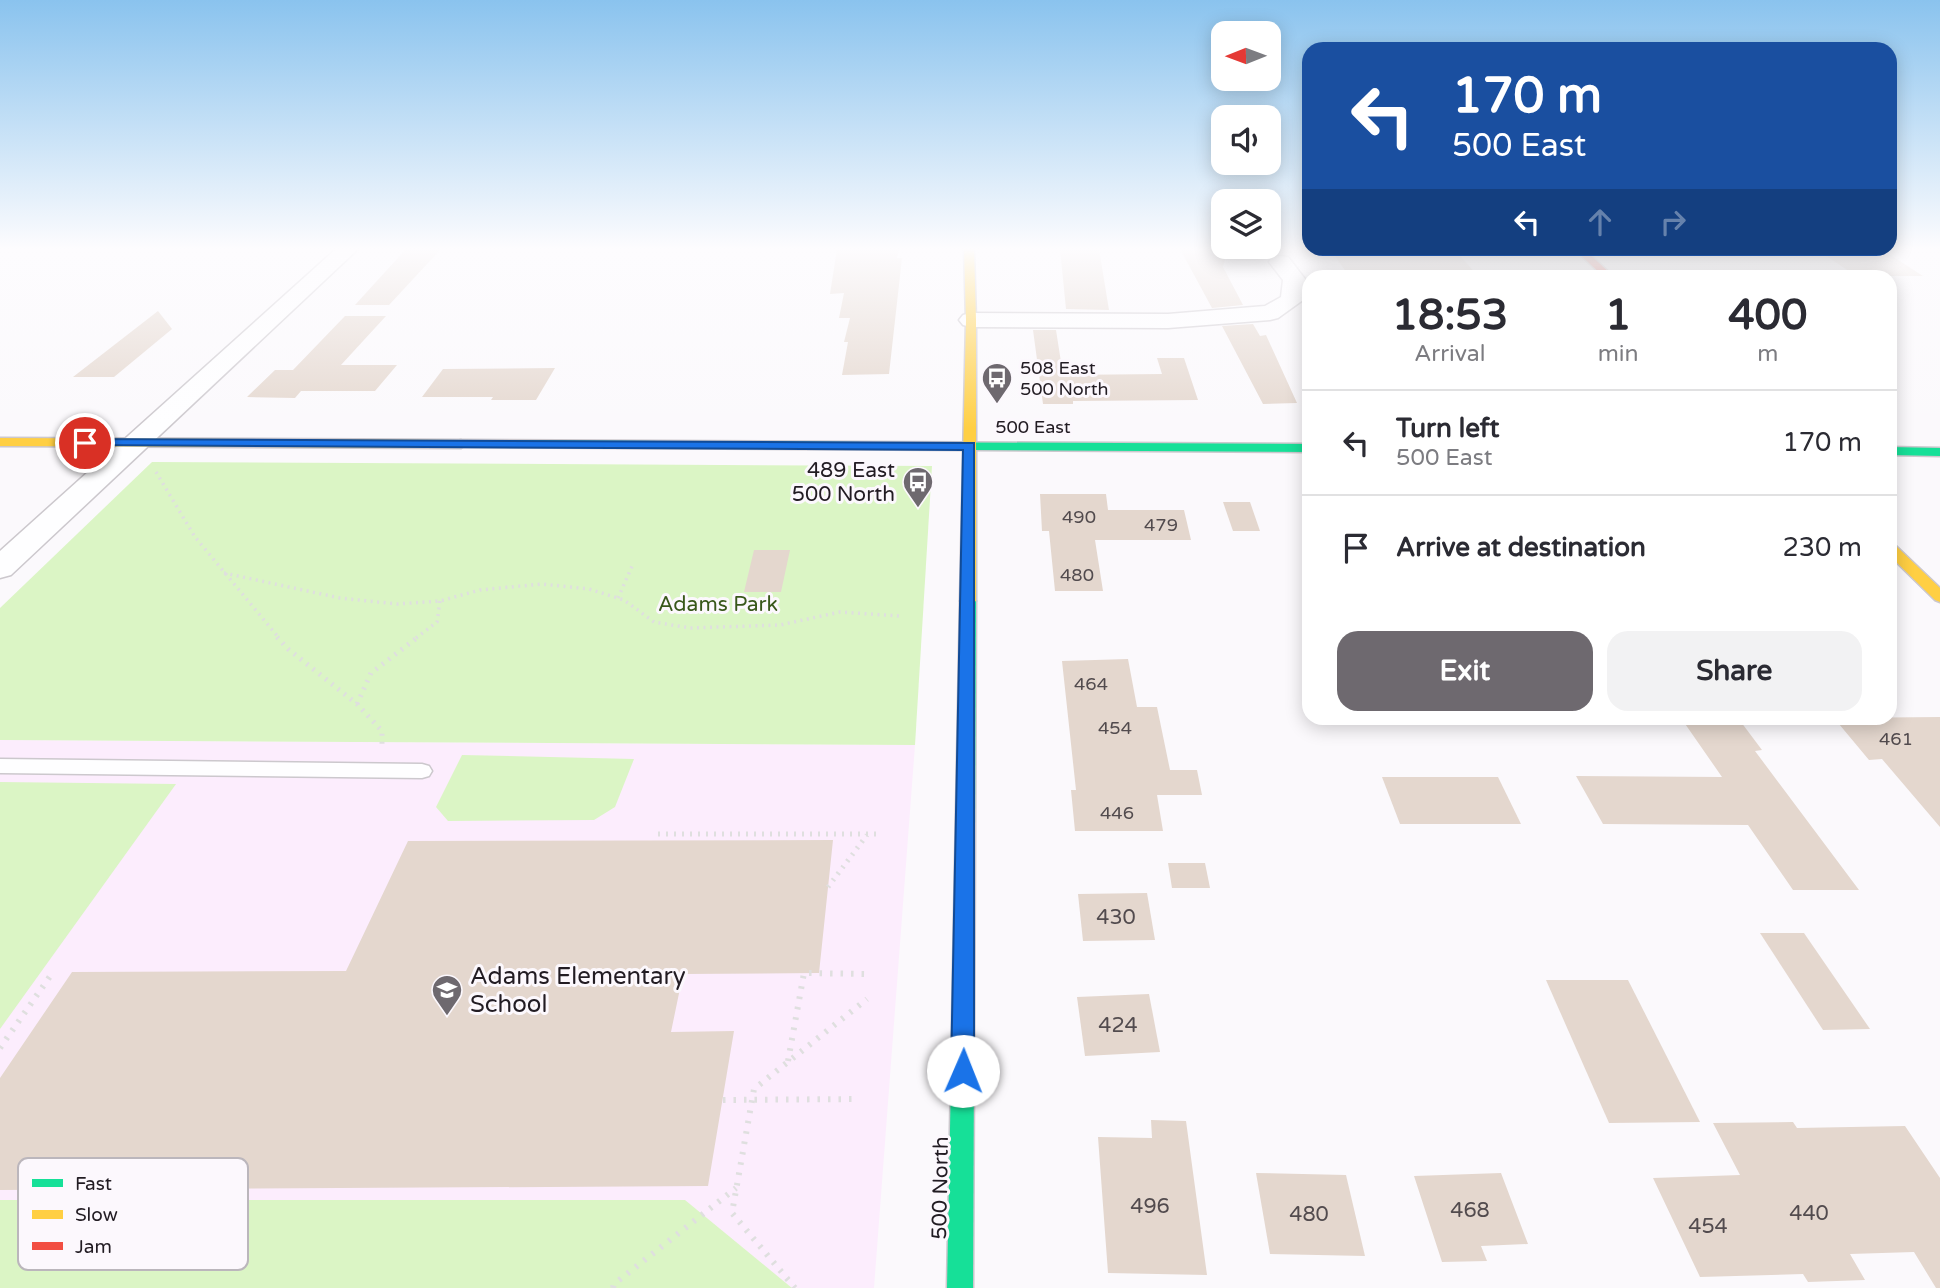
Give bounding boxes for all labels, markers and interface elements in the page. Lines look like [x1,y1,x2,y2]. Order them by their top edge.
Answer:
north arrow [1211,21,1281,91]
map controls [1211,21,1281,259]
text: 170 m [1452,67,1602,126]
icon: left [1337,70,1428,161]
button: sound [1211,105,1281,175]
text: 500 East [1452,127,1586,165]
button: layers [1211,189,1281,259]
icon: left [1508,203,1546,241]
icon: ahead [1581,203,1619,241]
icon: right [1654,203,1692,241]
text: 18:53 [1392,290,1508,341]
text: 1 [1605,290,1631,341]
text: 400 [1728,290,1807,341]
text: Arrival [1414,340,1485,368]
text: min [1598,340,1639,368]
text: m [1757,340,1778,368]
place label: 508 East 500 North [1020,357,1108,400]
bus stop icon: 508 East 500 North [980,361,1014,405]
pin [55,413,115,473]
text: Turn left [1396,413,1499,444]
street label: 500 East [995,416,1071,438]
icon: arrive [66,424,104,462]
icon: left [1337,424,1375,462]
text: 170 m [1782,427,1862,458]
text: 500 East [1396,444,1493,472]
place label: 489 East 500 North [792,458,895,507]
bus stop icon: 489 East 500 North [901,465,935,509]
house number: 490 [1062,506,1096,528]
house number: 479 [1144,514,1178,536]
icon: arrive [1337,529,1375,567]
text: Arrive at destination [1396,532,1646,563]
text: 230 m [1782,532,1862,563]
house number: 480 [1060,564,1094,586]
park label: Adams Park [658,592,778,617]
button: Exit [1337,631,1593,711]
button: Share [1607,631,1862,711]
house number: 464 [1074,673,1108,695]
house number: 454 [1098,717,1132,739]
house number: 461 [1879,728,1913,750]
house number: 446 [1100,802,1134,824]
house number: 430 [1096,905,1136,930]
place label: Adams Elementary School [470,962,686,1019]
school or university icon: Adams Elementary School [430,973,464,1017]
house number: 424 [1098,1013,1138,1038]
position arrow [926,1034,1000,1108]
street label: 500 North [927,1136,954,1240]
legend [18,1158,248,1270]
text: Fast [75,1173,112,1195]
house number: 496 [1130,1194,1170,1219]
house number: 468 [1450,1198,1490,1223]
house number: 440 [1789,1201,1829,1226]
house number: 480 [1289,1202,1329,1227]
text: Slow [75,1204,118,1226]
house number: 454 [1688,1214,1728,1239]
text: Jam [75,1236,112,1258]

